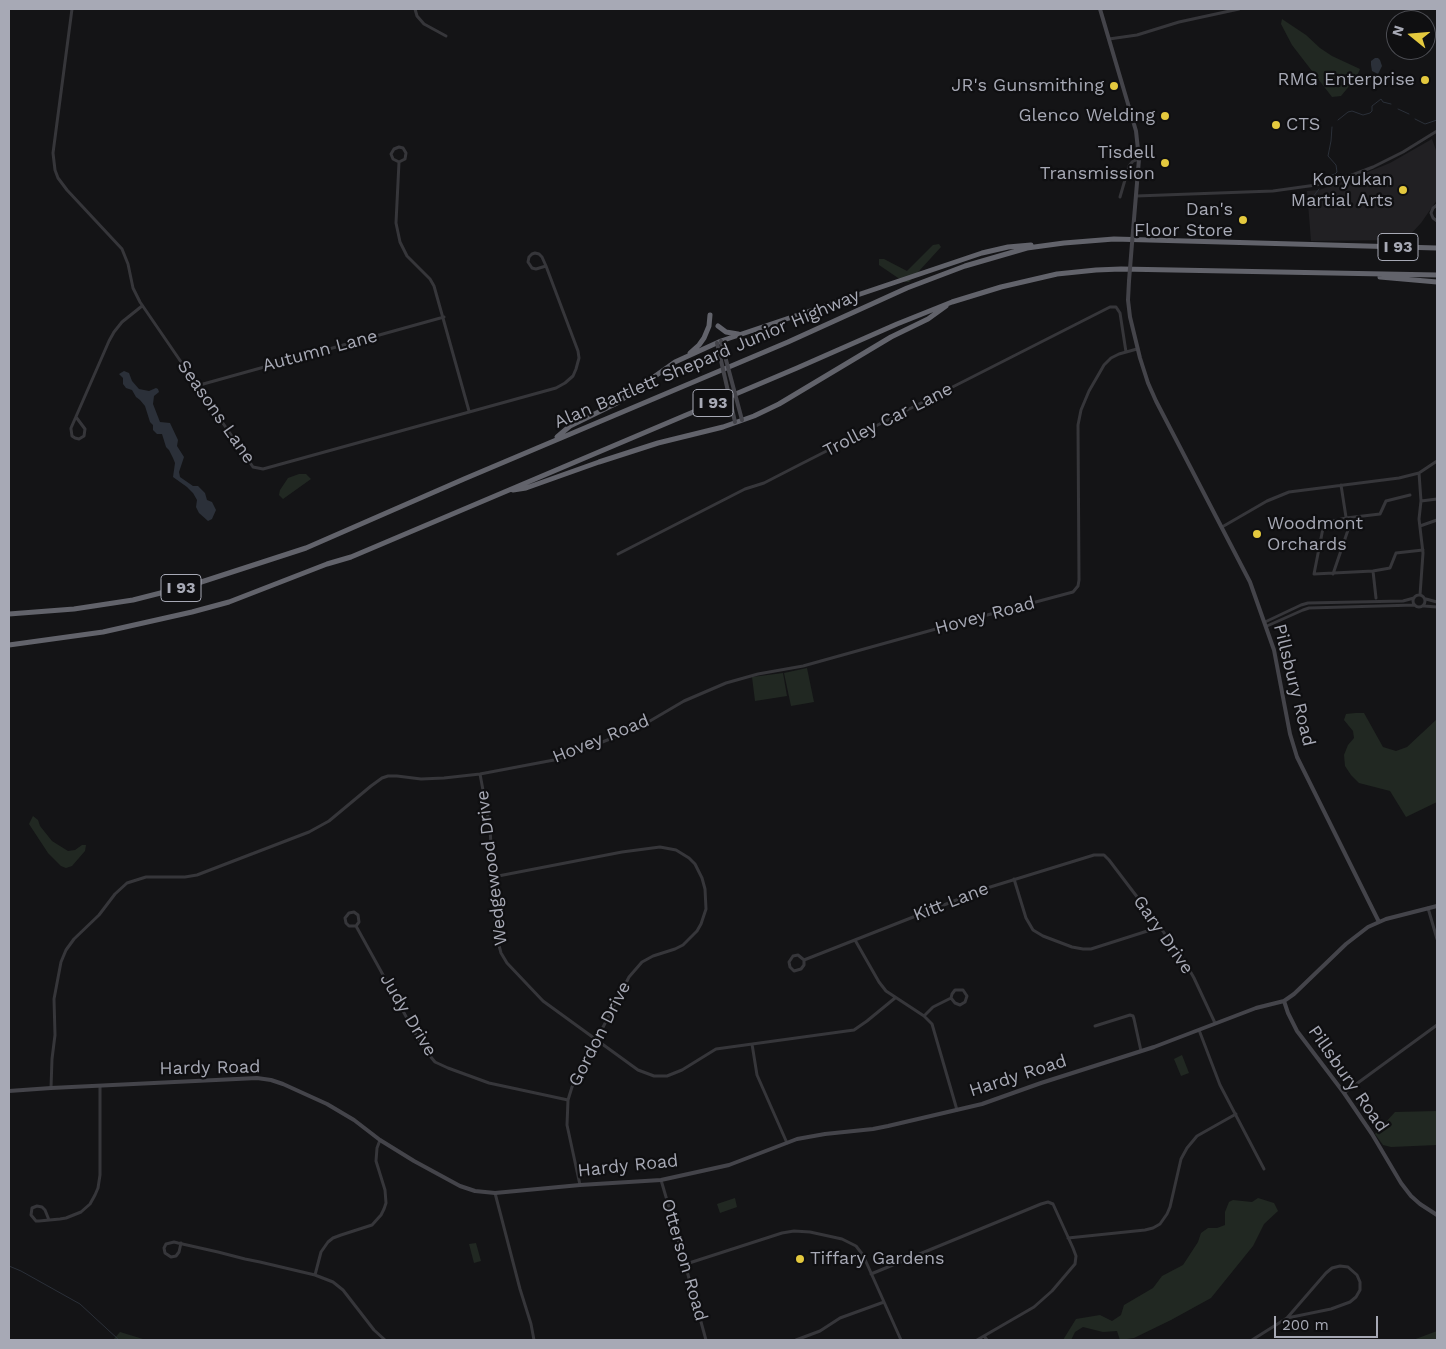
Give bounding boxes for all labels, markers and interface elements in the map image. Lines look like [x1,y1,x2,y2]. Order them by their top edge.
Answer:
north arrow [1386,10,1436,60]
text: N [1388,24,1407,38]
place label: RMG Enterprise [1277,69,1415,91]
marker: RMG Enterprise [1419,74,1431,86]
place label: JR's Gunsmithing [951,75,1104,97]
marker: JR's Gunsmithing [1108,80,1120,92]
place label: Glenco Welding [1019,105,1155,127]
marker: Glenco Welding [1159,110,1171,122]
place label: CTS [1286,114,1320,136]
marker: CTS [1270,119,1282,131]
place label: Tisdell Transmission [1040,142,1155,184]
marker: Tisdell Transmission [1159,157,1171,169]
place label: Koryukan Martial Arts [1291,169,1393,212]
marker: Koryukan Martial Arts [1397,184,1409,196]
place label: Dan's Floor Store [1134,199,1233,242]
marker: Dan's Floor Store [1237,214,1249,226]
road number: I 93 [1378,233,1418,260]
street label: Alan Bartlett Shepard Junior Highway [551,285,863,433]
street label: Autumn Lane [260,325,380,377]
street label: Seasons Lane [172,356,260,468]
street label: Trolley Car Lane [820,378,956,462]
road number: I 93 [693,389,733,416]
place label: Woodmont Orchards [1267,513,1363,556]
marker: Woodmont Orchards [1251,528,1263,540]
road number: I 93 [161,574,201,602]
street label: Hovey Road [933,592,1037,640]
street label: Pillsbury Road [1268,622,1320,748]
street label: Hovey Road [549,710,653,768]
street label: Wedgewood Drive [472,789,512,947]
street label: Kitt Lane [910,878,992,926]
street label: Gary Drive [1128,892,1198,978]
street label: Judy Drive [375,970,441,1060]
street label: Gordon Drive [564,978,636,1090]
street label: Pillsbury Road [1303,1021,1393,1137]
street label: Hardy Road [967,1050,1069,1102]
street label: Hardy Road [159,1056,261,1080]
street label: Hardy Road [577,1150,679,1182]
street label: Otterson Road [656,1196,712,1324]
place label: Tiffary Gardens [810,1248,945,1270]
marker: Tiffary Gardens [794,1253,806,1265]
scale bar [1276,1306,1380,1338]
text: 200 m [1282,1316,1329,1334]

